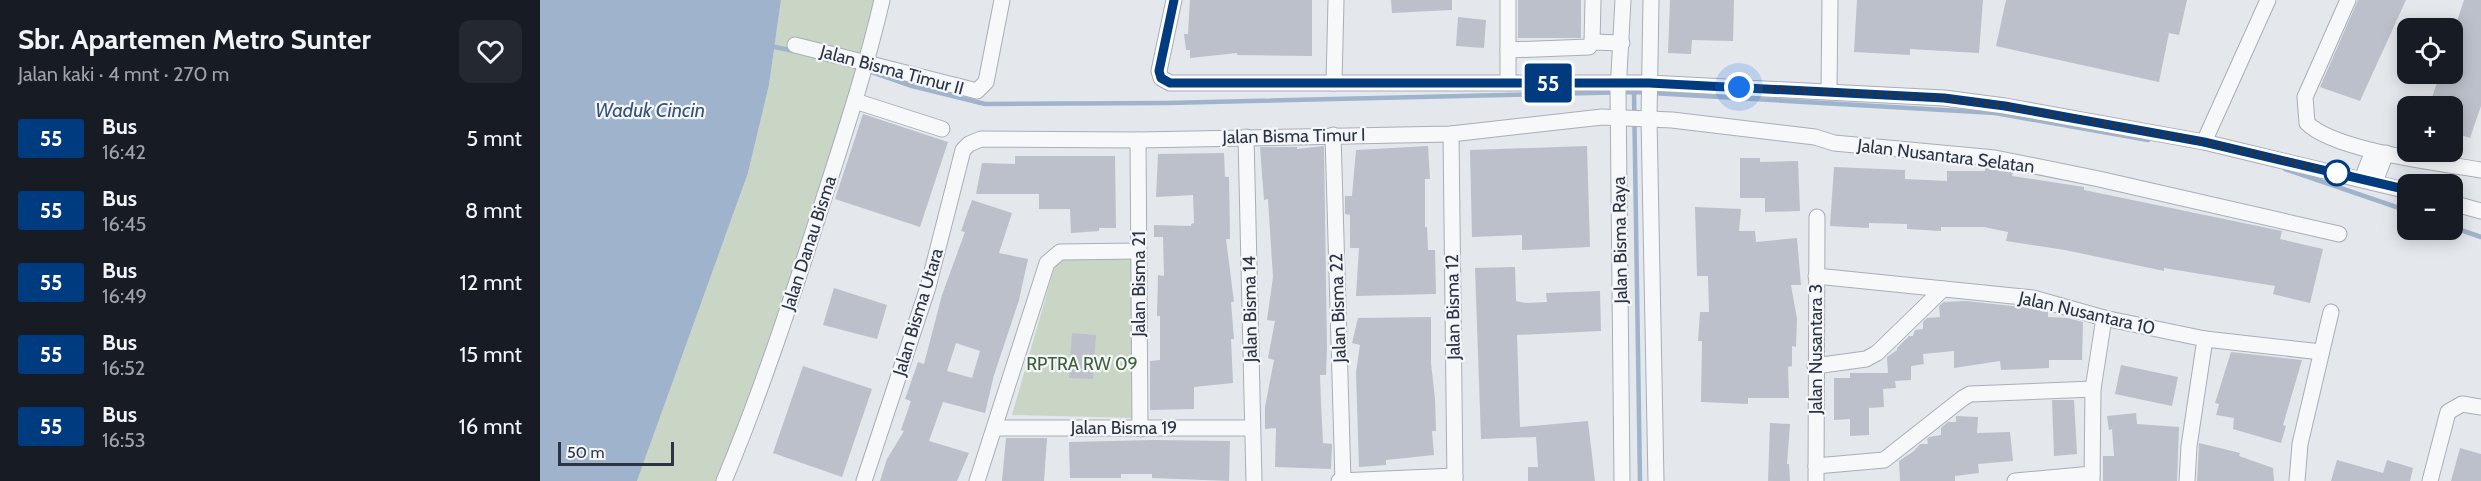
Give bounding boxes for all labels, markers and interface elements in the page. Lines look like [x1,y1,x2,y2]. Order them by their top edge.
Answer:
map controls [2397,18,2463,240]
button: locate [2397,18,2463,84]
button: heart [459,20,522,83]
text: Sbr. Apartemen Metro Sunter [18,22,371,56]
street label: Jalan Bisma Timur II [817,40,966,100]
text: Jalan kaki · 4 mnt · 270 m [18,62,229,86]
line badge: 55 [1521,64,1575,103]
text: 55 [1537,71,1559,96]
your location [1724,72,1754,102]
button: + [2397,96,2463,162]
water label: Waduk Cincin [595,98,705,122]
text: Bus [102,113,137,140]
street label: Jalan Bisma Timur I [1221,124,1366,148]
text: 5 mnt [466,125,522,152]
text: 55 [40,126,62,151]
street label: Jalan Nusantara Selatan [1855,134,2036,178]
text: 16:42 [102,140,146,164]
unlabelled marker [2324,160,2350,186]
street label: Jalan Danau Bisma [777,173,841,314]
button: − [2397,174,2463,240]
street label: Jalan Bisma Raya [1608,176,1632,305]
text: Bus [102,185,137,212]
text: 8 mnt [465,197,522,224]
text: 55 [40,198,62,223]
text: 16:45 [102,212,146,236]
street label: Jalan Bisma 21 [1128,231,1150,338]
street label: Jalan Bisma Utara [888,245,948,379]
street label: Jalan Bisma 22 [1325,253,1351,364]
street label: Jalan Bisma 12 [1441,254,1465,361]
street label: Jalan Bisma 14 [1238,255,1262,364]
text: Bus [102,257,137,284]
text: 12 mnt [460,269,522,296]
text: 55 [40,270,62,295]
text: 16:49 [102,284,147,308]
street label: Jalan Nusantara 3 [1805,284,1827,415]
street label: Jalan Nusantara 10 [2016,286,2157,339]
text: Bus [102,329,137,356]
text: 15 mnt [459,341,522,368]
text: 55 [40,342,62,367]
park label: RPTRA RW 09 [1026,353,1138,375]
text: 16:52 [102,356,145,380]
text: Bus [102,401,137,428]
text: 16 mnt [459,413,522,440]
text: 55 [40,414,62,439]
street label: Jalan Bisma 19 [1070,417,1177,439]
text: 16:53 [102,428,146,452]
scale bar [558,439,674,466]
text: 50 m [567,443,604,462]

